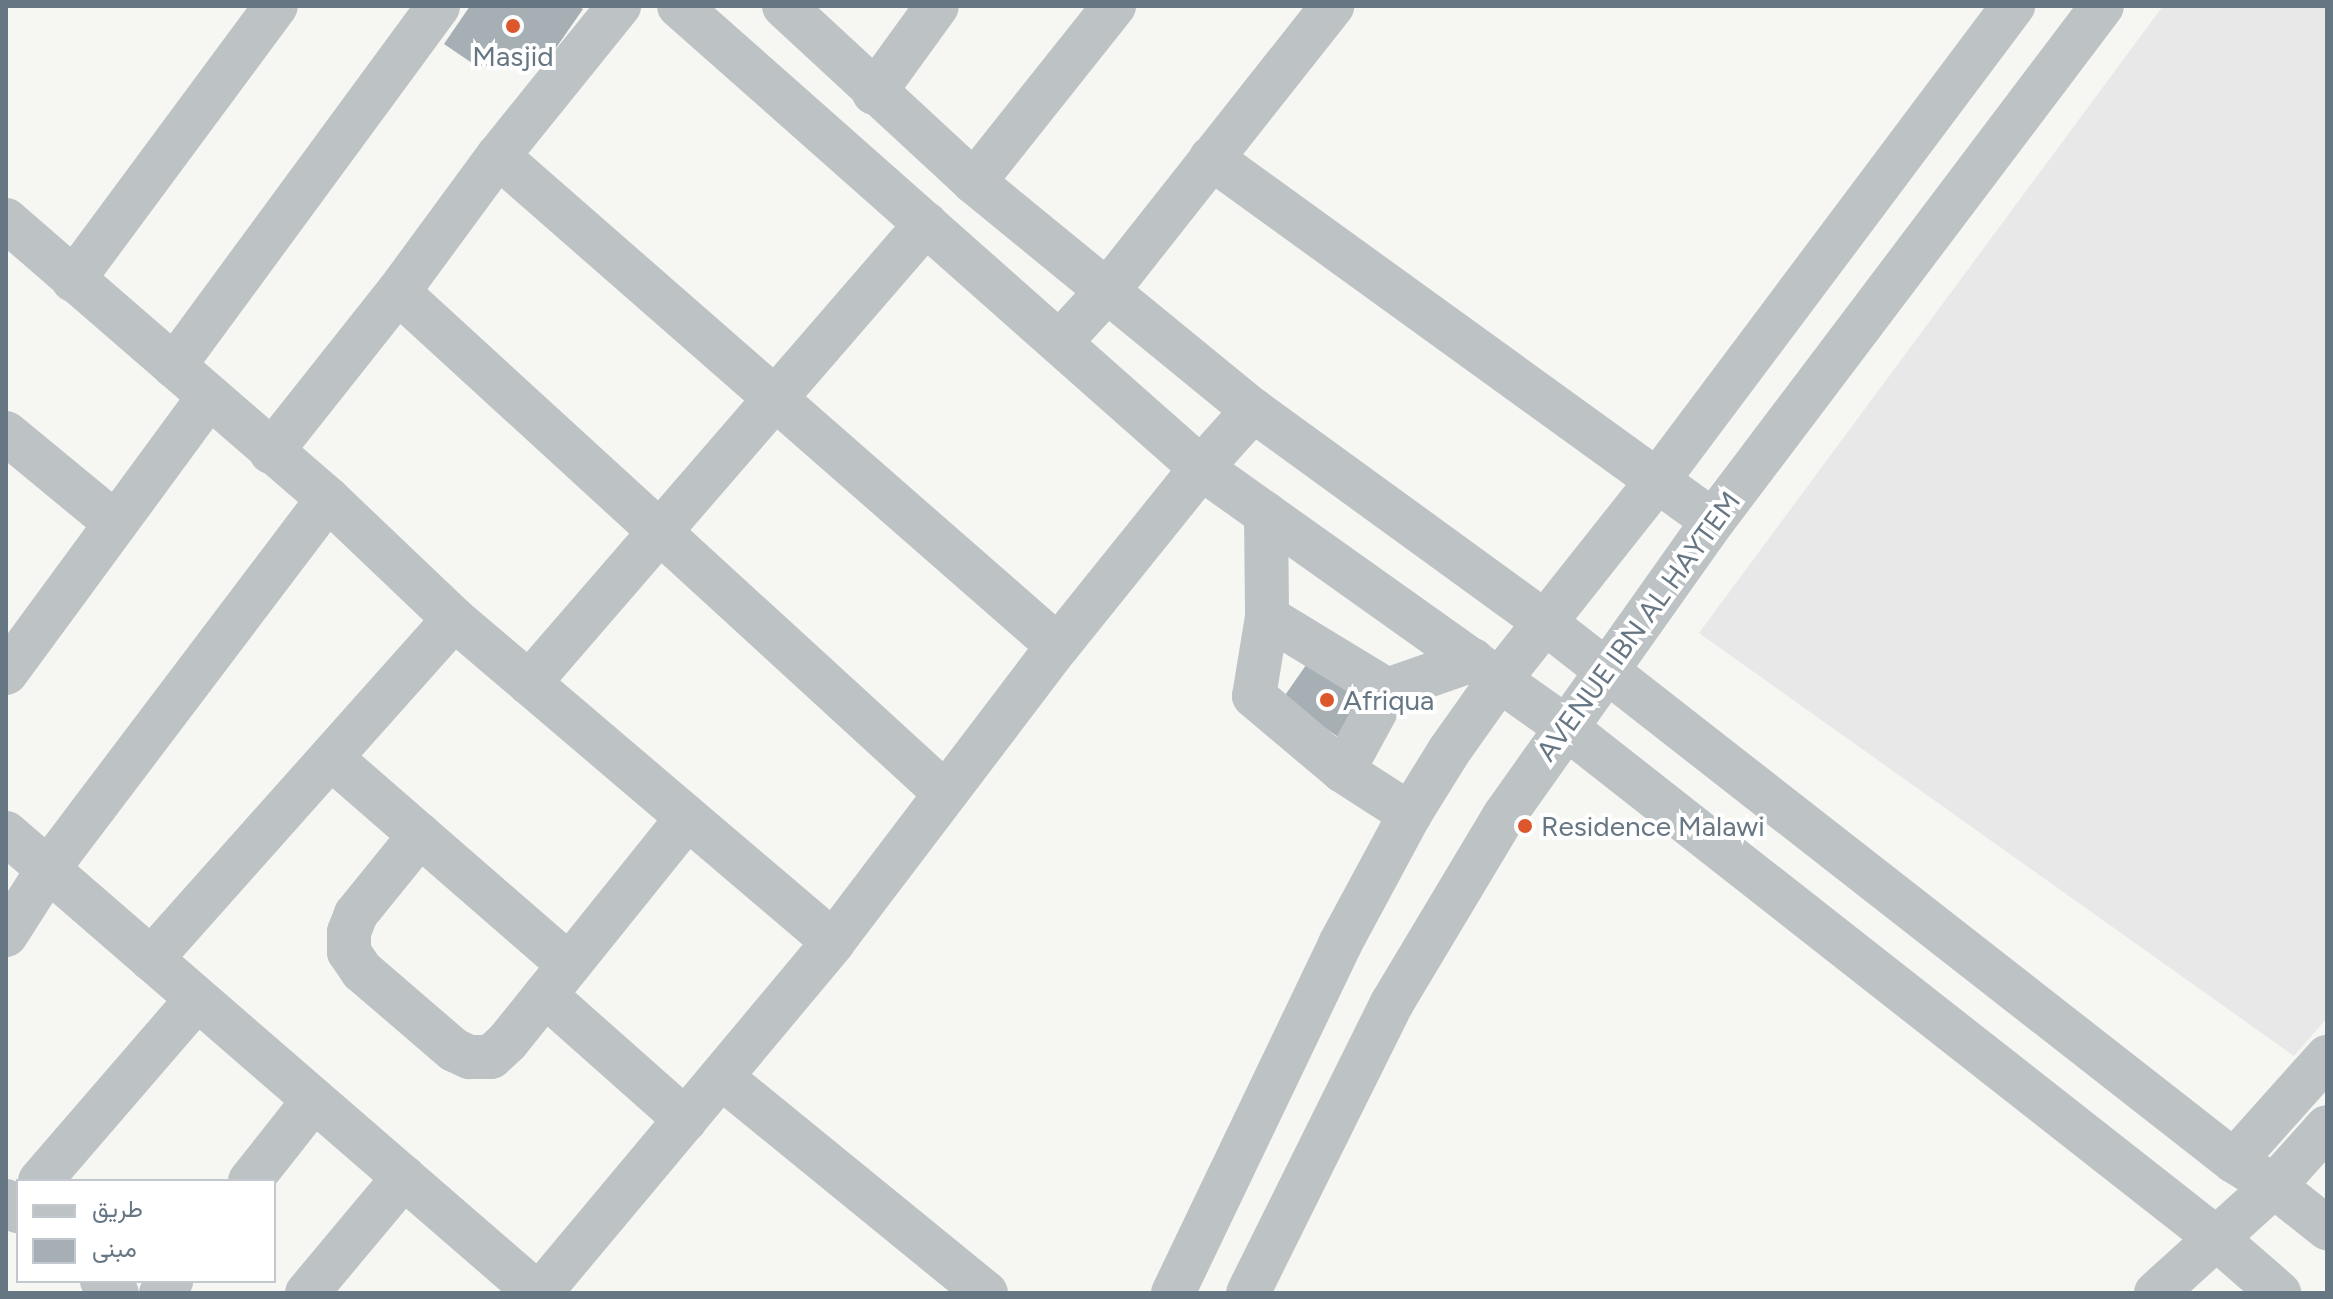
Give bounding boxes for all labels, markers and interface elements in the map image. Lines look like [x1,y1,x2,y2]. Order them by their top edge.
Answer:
marker: Masjid [504,17,522,35]
place label: Masjid [472,39,554,73]
street label: AVENUE IBN AL HAYTEM [1529,485,1747,767]
place label: Afriqua [1343,683,1434,717]
marker: Afriqua [1318,691,1336,709]
place label: Residence Malawi [1541,809,1765,843]
marker: Residence Malawi [1516,817,1534,835]
legend [16,1179,276,1283]
text: طريق [92,1194,143,1223]
text: مبنى [92,1234,137,1263]

